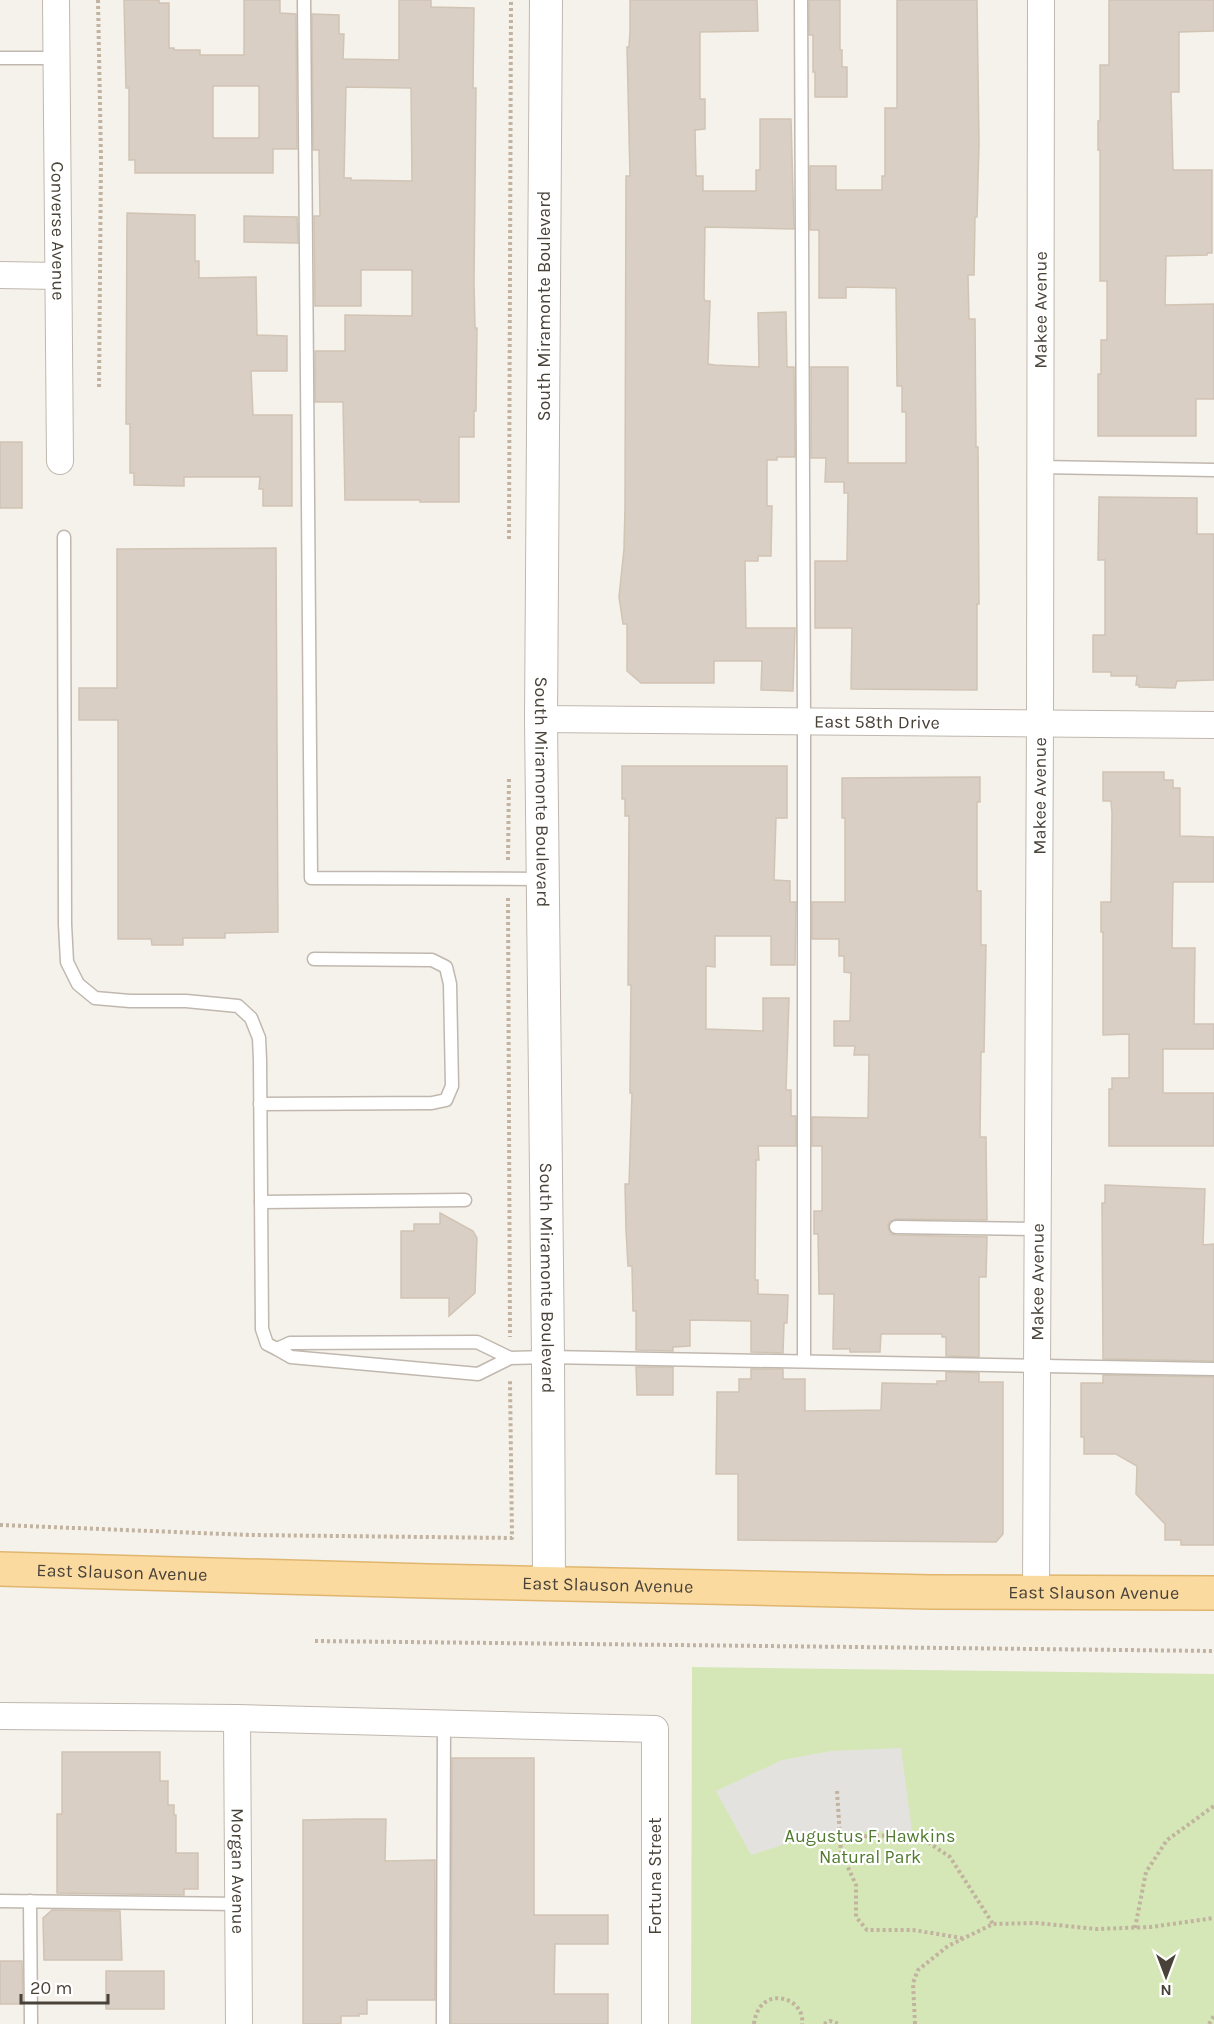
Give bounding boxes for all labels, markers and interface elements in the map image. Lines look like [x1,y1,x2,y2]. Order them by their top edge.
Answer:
street label: Converse Avenue [46,161,70,301]
street label: South Miramonte Boulevard [533,191,555,421]
street label: Makee Avenue [1029,251,1052,369]
street label: South Miramonte Boulevard [530,676,554,908]
street label: East 58th Drive [814,710,940,734]
street label: Makee Avenue [1028,737,1051,855]
street label: South Miramonte Boulevard [535,1162,559,1393]
street label: Makee Avenue [1026,1223,1049,1341]
street label: East Slauson Avenue [36,1559,208,1586]
street label: East Slauson Avenue [522,1572,694,1598]
street label: East Slauson Avenue [1008,1581,1179,1604]
street label: Morgan Avenue [227,1808,249,1934]
street label: Fortuna Street [644,1817,666,1935]
park label: Augustus F. Hawkins Natural Park [785,1825,955,1868]
north arrow [1136,1946,1196,2006]
scale bar [21,1967,108,2005]
text: 20 m [30,1977,72,1999]
text: N [1160,1981,1172,2000]

